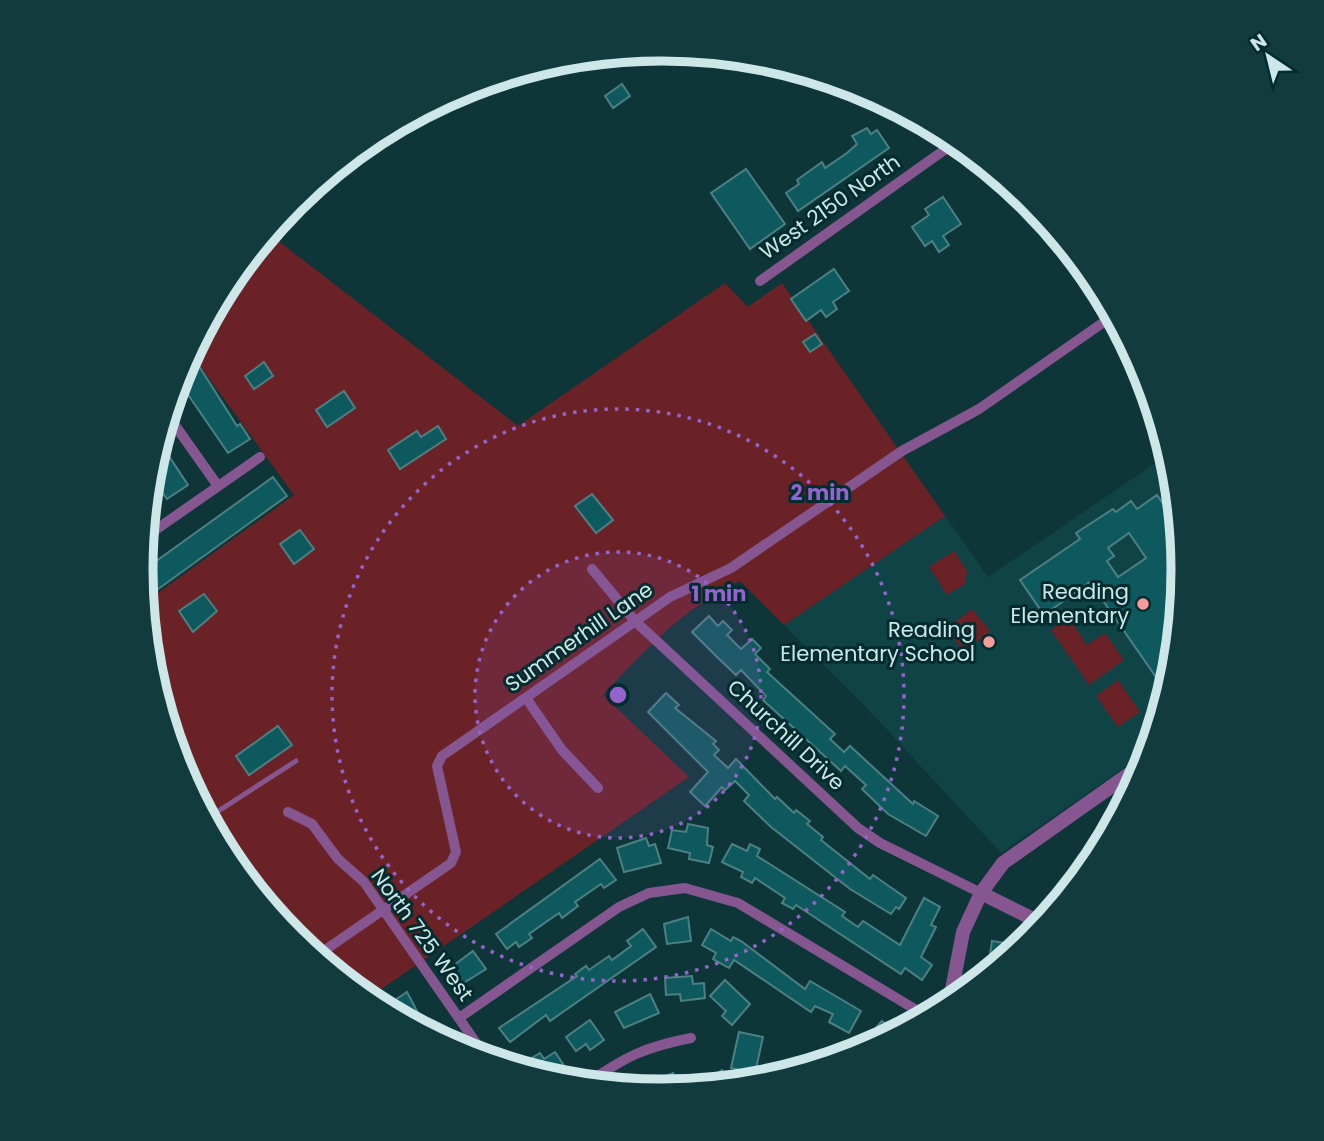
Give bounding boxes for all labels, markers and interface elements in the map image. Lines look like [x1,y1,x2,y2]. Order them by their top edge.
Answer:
north arrow [1233,21,1303,91]
text: N [1245,27,1272,58]
street label: West 2150 North [754,147,906,266]
text: 2 min [790,478,850,507]
street label: Summerhill Lane [499,575,658,698]
place label: Reading Elementary [1010,577,1129,630]
text: 1 min [692,579,746,608]
marker: Reading Elementary [1135,596,1151,612]
place label: Reading Elementary School [780,615,975,668]
marker: Reading Elementary School [981,634,997,650]
street label: Churchill Drive [721,673,851,797]
centre of rings [606,683,630,707]
street label: North 725 West [364,863,480,1007]

